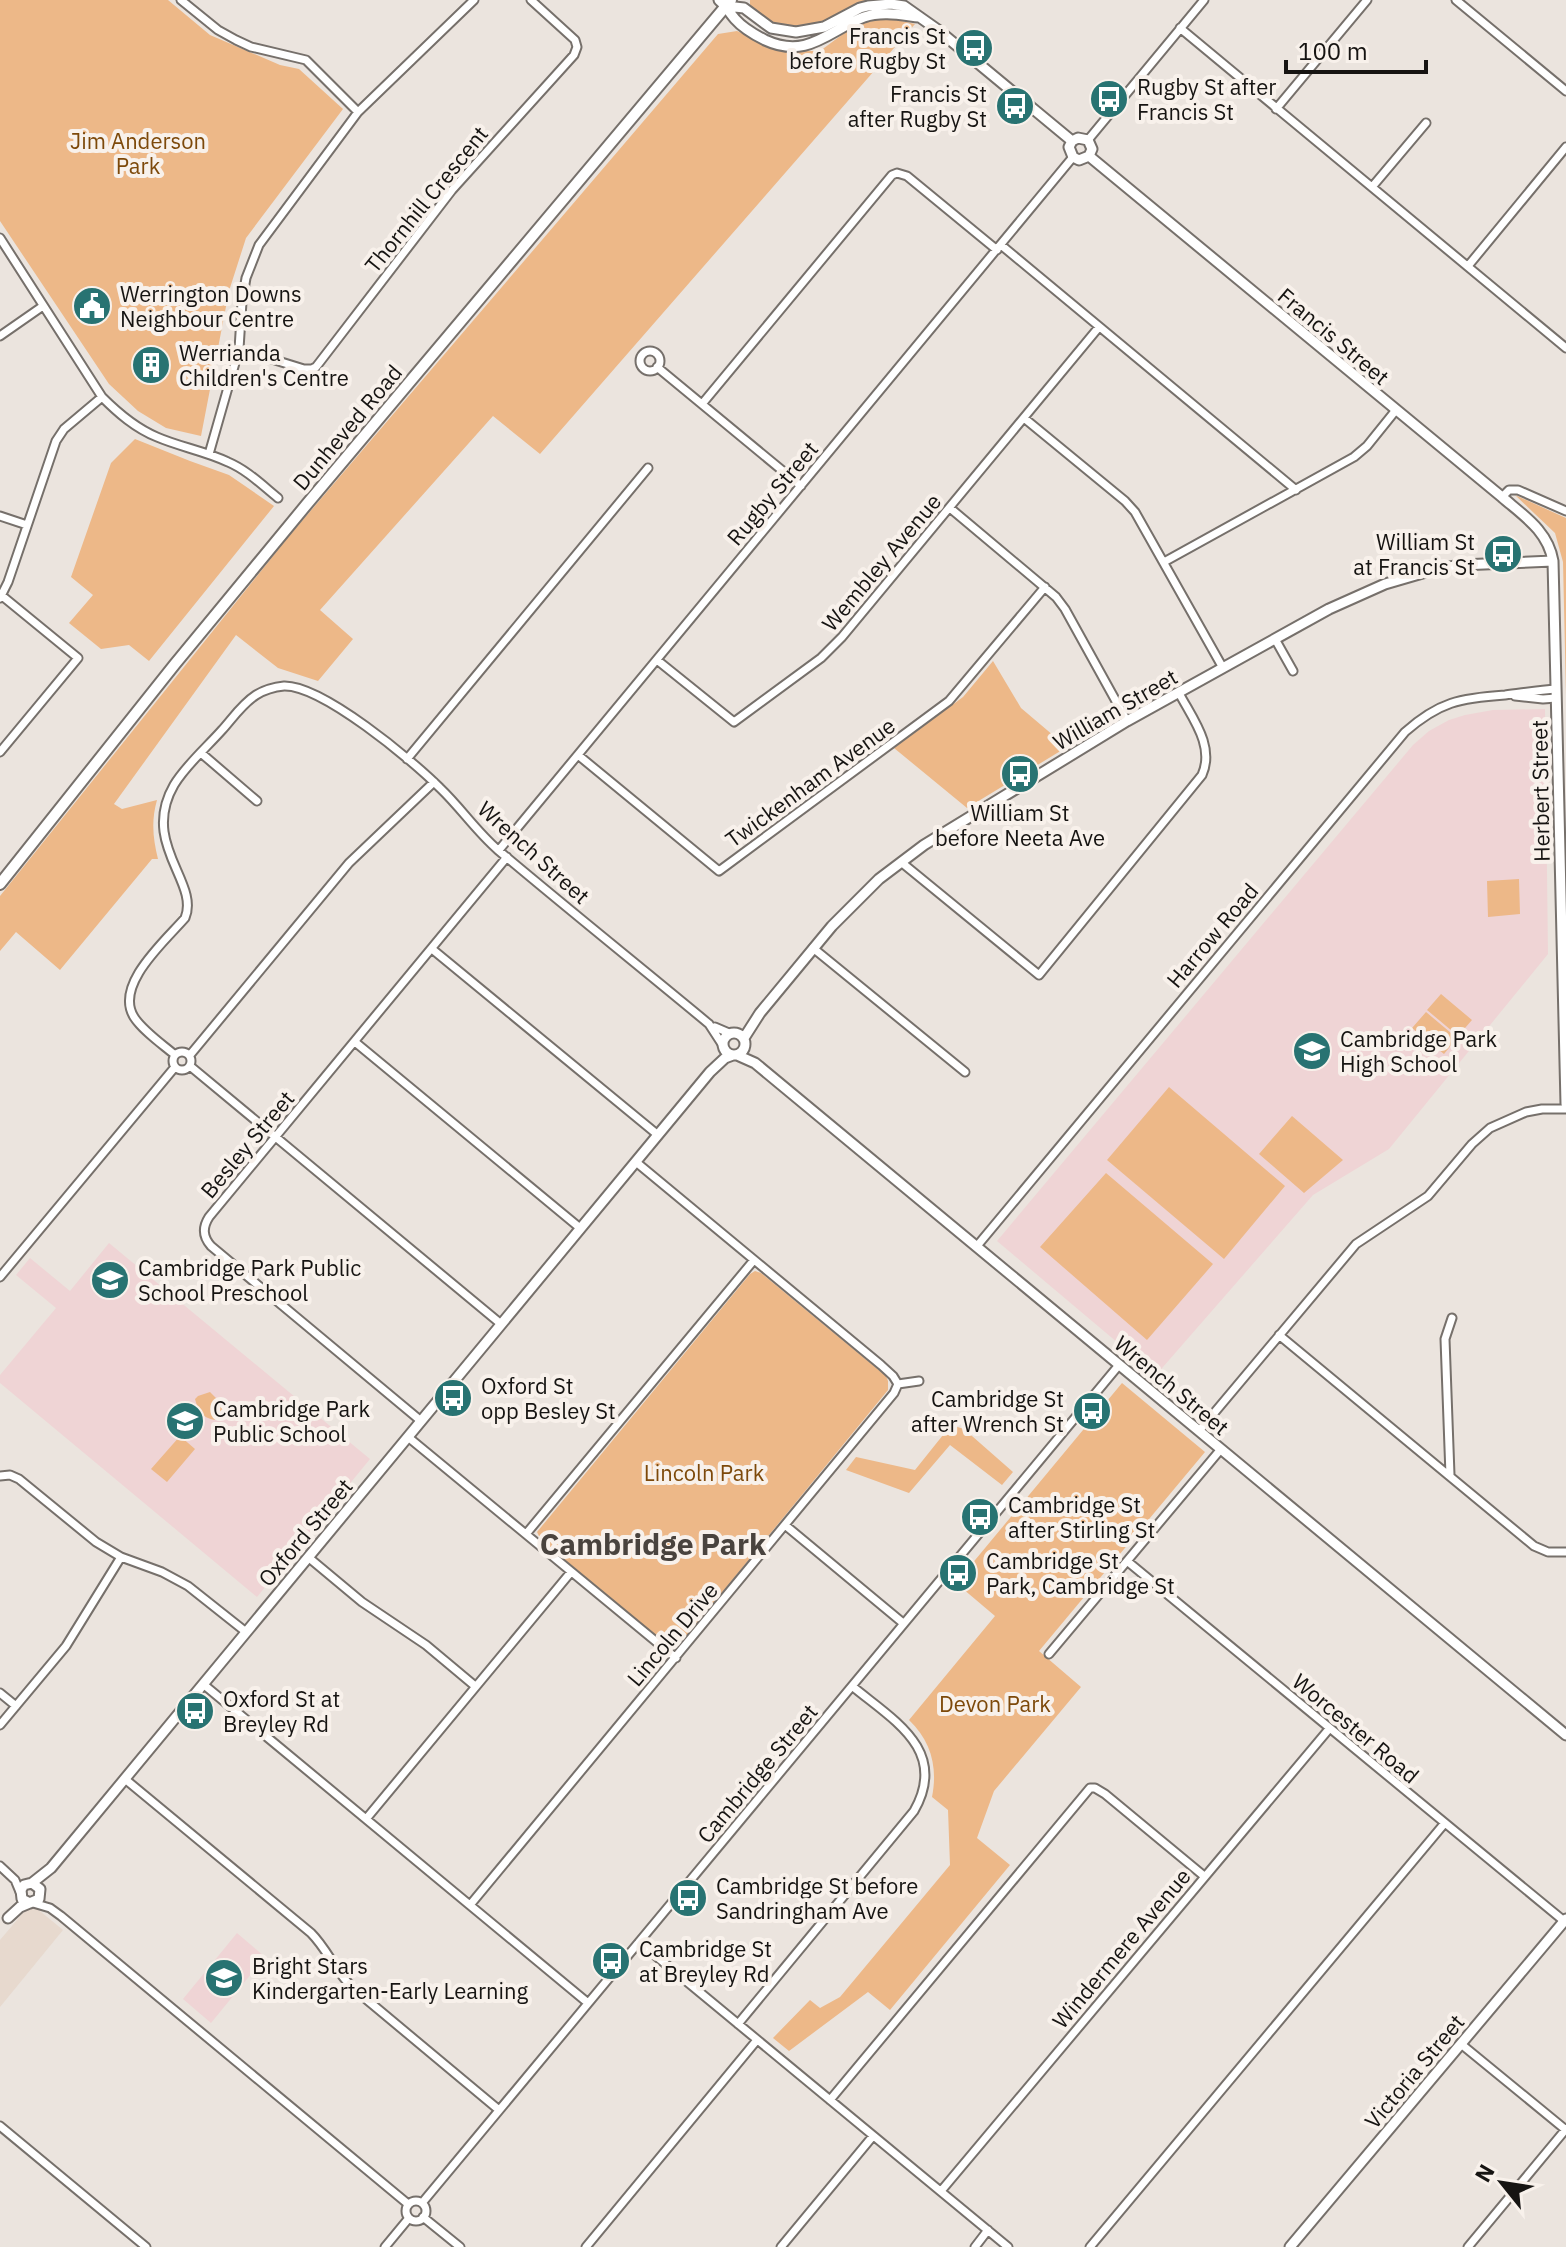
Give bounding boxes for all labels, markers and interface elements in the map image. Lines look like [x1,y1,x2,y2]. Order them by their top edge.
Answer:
place label: Francis St before Rugby St [789,21,946,75]
scale bar [1286,24,1426,74]
bus stop icon: Francis St before Rugby St [953,27,995,69]
text: 100 m [1298,35,1368,67]
place label: Rugby St after Francis St [1137,72,1276,126]
bus stop icon: Rugby St after Francis St [1088,78,1130,120]
place label: Francis St after Rugby St [848,79,987,133]
bus stop icon: Francis St after Rugby St [994,85,1036,127]
street label: Thornhill Crescent [358,120,494,278]
park label: Jim Anderson Park [70,126,206,180]
place label: Werrington Downs Neighbour Centre [120,279,302,333]
street label: Francis Street [1272,281,1396,391]
public building icon: Werrington Downs Neighbour Centre [71,285,113,327]
place label: Werrianda Children's Centre [179,338,349,392]
building icon: Werrianda Children's Centre [130,344,172,386]
street label: Dunheved Road [286,358,408,496]
street label: Rugby Street [720,435,824,551]
street label: Wembley Avenue [815,487,947,637]
place label: William St at Francis St [1353,527,1475,581]
bus stop icon: William St at Francis St [1482,533,1524,575]
street label: William Street [1048,662,1182,756]
street label: Twickenham Avenue [719,711,901,853]
street label: Herbert Street [1524,720,1556,862]
bus stop icon: William St before Neeta Ave [999,753,1041,795]
street label: Wrench Street [472,794,596,910]
place label: William St before Neeta Ave [935,798,1105,852]
street label: Harrow Road [1160,877,1264,993]
place label: Cambridge Park High School [1340,1024,1497,1078]
school or university icon: Cambridge Park High School [1291,1030,1333,1072]
street label: Besley Street [194,1084,300,1204]
place label: Cambridge Park Public School Preschool [138,1253,361,1307]
school or university icon: Cambridge Park Public School Preschool [89,1259,131,1301]
street label: Wrench Street [1109,1329,1235,1441]
place label: Oxford St opp Besley St [481,1371,616,1425]
bus stop icon: Oxford St opp Besley St [432,1377,474,1419]
place label: Cambridge St after Wrench St [911,1384,1064,1438]
bus stop icon: Cambridge St after Wrench St [1071,1390,1113,1432]
place label: Cambridge Park Public School [213,1394,370,1448]
school or university icon: Cambridge Park Public School [164,1400,206,1442]
park label: Lincoln Park [644,1458,765,1487]
street label: Oxford Street [251,1472,359,1592]
place label: Cambridge St after Stirling St [1008,1490,1155,1544]
bus stop icon: Cambridge St after Stirling St [959,1496,1001,1538]
district label: Cambridge Park [540,1524,767,1563]
place label: Cambridge St Park, Cambridge St [986,1546,1175,1600]
bus stop icon: Cambridge St Park, Cambridge St [937,1552,979,1594]
street label: Lincoln Drive [620,1576,724,1692]
street label: Worcester Road [1287,1667,1425,1789]
place label: Oxford St at Breyley Rd [223,1684,340,1738]
park label: Devon Park [939,1689,1051,1718]
bus stop icon: Oxford St at Breyley Rd [174,1690,216,1732]
street label: Cambridge Street [690,1697,824,1849]
street label: Windermere Avenue [1045,1862,1197,2034]
place label: Cambridge St before Sandringham Ave [716,1871,918,1925]
bus stop icon: Cambridge St before Sandringham Ave [667,1877,709,1919]
place label: Cambridge St at Breyley Rd [639,1934,772,1988]
bus stop icon: Cambridge St at Breyley Rd [590,1940,632,1982]
place label: Bright Stars Kindergarten-Early Learning [252,1951,529,2005]
school or university icon: Bright Stars Kindergarten-Early Learning [203,1957,245,1999]
street label: Victoria Street [1358,2008,1470,2134]
north arrow [1462,2143,1542,2223]
text: N [1468,2159,1501,2187]

